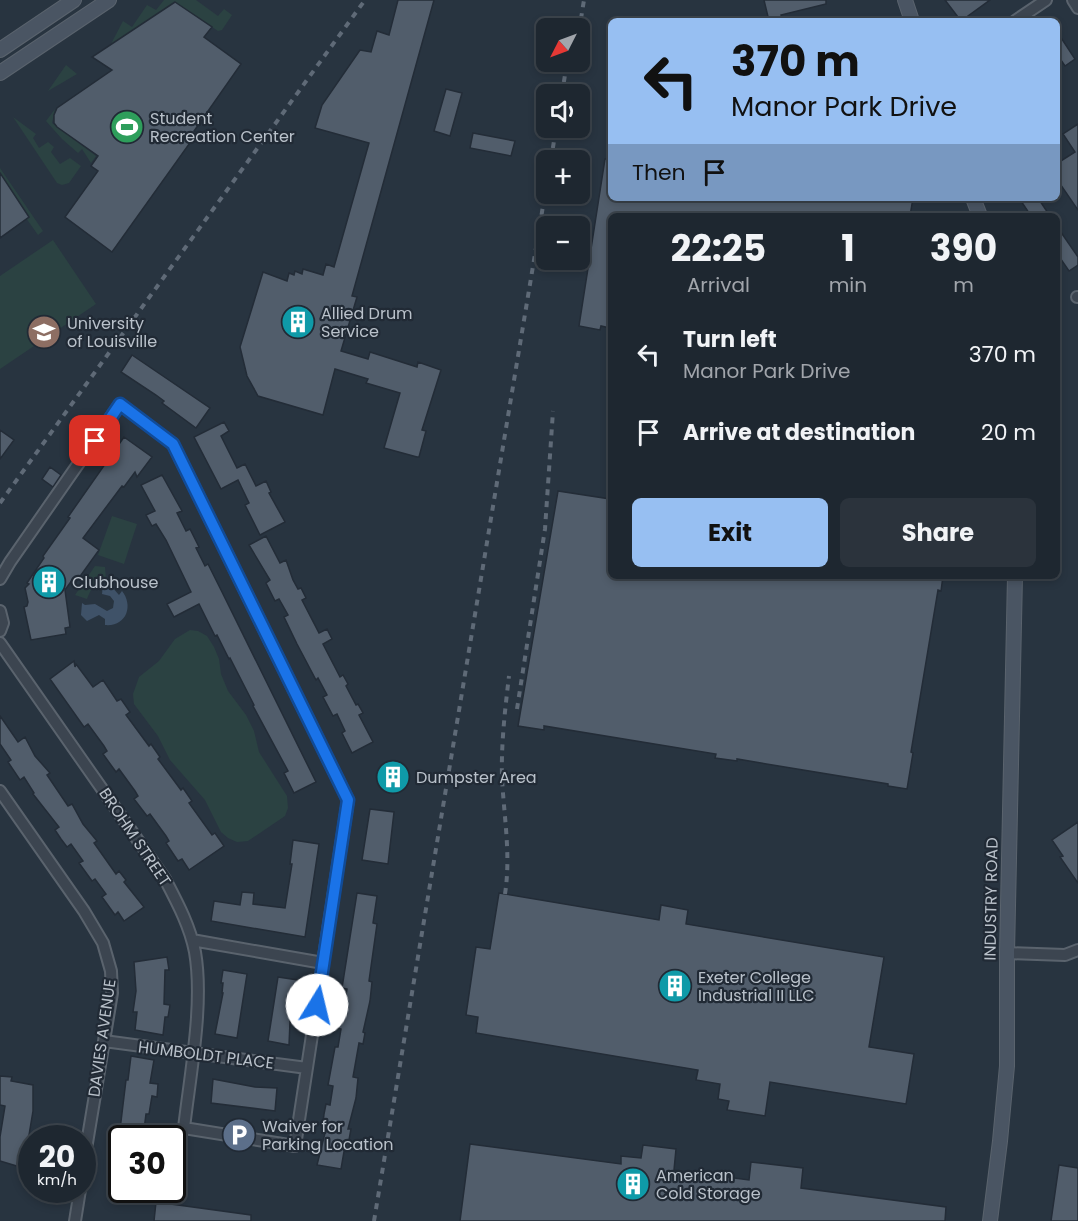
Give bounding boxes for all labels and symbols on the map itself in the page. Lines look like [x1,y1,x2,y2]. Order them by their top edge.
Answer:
north arrow [536,18,590,72]
place label: Student Recreation Center [150,107,295,148]
sports icon: Student Recreation Center [109,109,145,145]
place label: Allied Drum Service [321,302,413,343]
building icon: Allied Drum Service [280,304,316,340]
place label: University of Louisville [67,312,157,353]
school or university icon: University of Louisville [26,314,62,350]
pin [69,415,120,466]
building icon: Clubhouse [31,564,67,600]
place label: Clubhouse [72,571,158,594]
building icon: Dumpster Area [375,759,411,795]
place label: Dumpster Area [416,766,537,789]
street label: BROHM STREET [94,783,177,891]
street label: INDUSTRY ROAD [978,837,1004,961]
place label: Exeter College Industrial II LLC [698,966,815,1007]
building icon: Exeter College Industrial II LLC [657,968,693,1004]
position arrow [285,973,349,1037]
street label: DAVIES AVENUE [82,978,122,1098]
street label: HUMBOLDT PLACE [137,1035,275,1075]
place label: Waiver for Parking Location [262,1115,393,1156]
parking icon: Waiver for Parking Location [221,1117,257,1153]
speed limit sign: 30 [108,1125,186,1203]
place label: American Cold Storage [656,1164,761,1205]
building icon: American Cold Storage [615,1166,651,1202]

